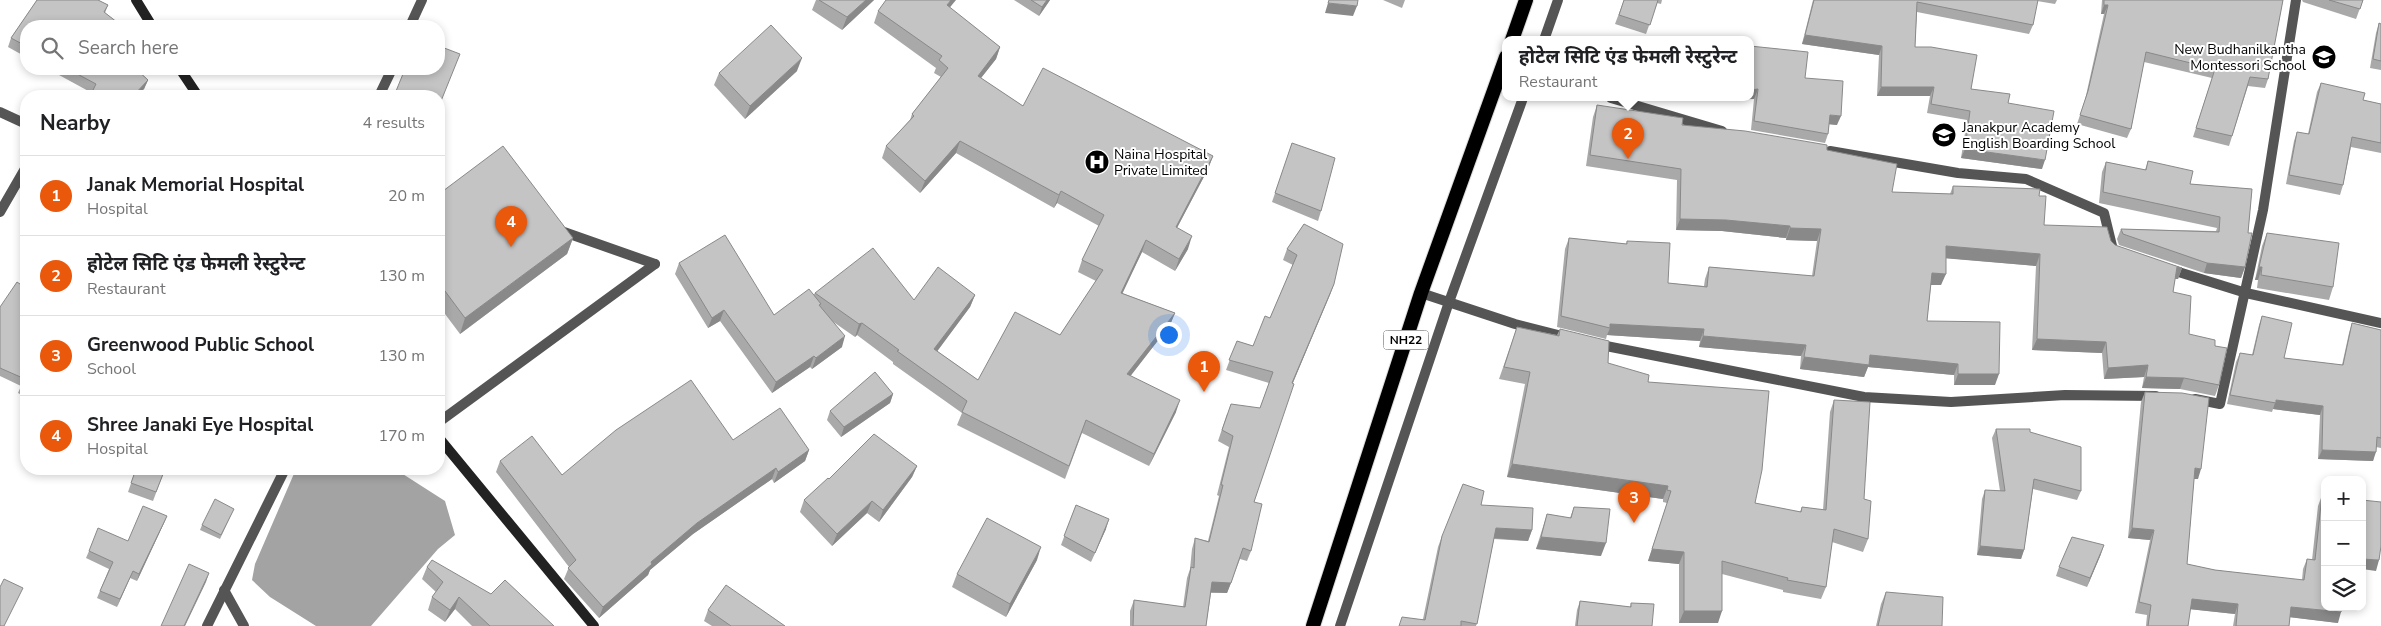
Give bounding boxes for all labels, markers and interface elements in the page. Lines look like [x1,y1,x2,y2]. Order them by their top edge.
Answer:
search box [20,20,445,75]
icon: search [38,34,66,62]
text: Search here [78,35,179,61]
popup [1502,36,1754,101]
place label: New Budhanilkantha Montessori School [2174,40,2307,75]
text: होटेल सिटि एंड फेमली रेस्टुरेन्ट [1519,44,1737,70]
school or university icon: New Budhanilkantha Montessori School [2311,44,2337,70]
text: Restaurant [1519,71,1597,93]
text: Nearby [40,109,110,137]
text: 4 results [363,112,425,134]
pin: 2 [1612,118,1644,159]
place label: Janakpur Academy English Boarding School [1961,118,2116,153]
school or university icon: Janakpur Academy English Boarding School [1931,122,1957,148]
place label: Naina Hospital Private Limited [1114,145,1208,180]
hospital icon: Naina Hospital Private Limited [1084,149,1110,175]
text: Janak Memorial Hospital [87,172,304,198]
text: 1 [51,185,61,207]
text: 20 m [388,185,425,207]
text: Hospital [87,198,148,220]
pin: 4 [495,206,527,247]
text: होटेल सिटि एंड फेमली रेस्टुरेन्ट [87,251,305,277]
text: 2 [51,265,61,287]
text: 130 m [378,265,425,287]
text: Restaurant [87,278,166,300]
your location [1156,322,1182,348]
road number: NH22 [1384,330,1428,350]
text: Greenwood Public School [87,332,314,358]
text: 3 [51,345,61,367]
text: 130 m [378,345,425,367]
pin: 1 [1188,351,1220,392]
text: School [87,358,136,380]
text: Shree Janaki Eye Hospital [87,412,313,438]
text: 4 [51,425,61,447]
text: 170 m [378,425,425,447]
text: Hospital [87,438,148,460]
map controls [2321,476,2366,611]
button: + [2321,476,2366,521]
pin: 3 [1618,482,1650,523]
button: − [2321,521,2366,566]
button: layers [2321,566,2366,611]

